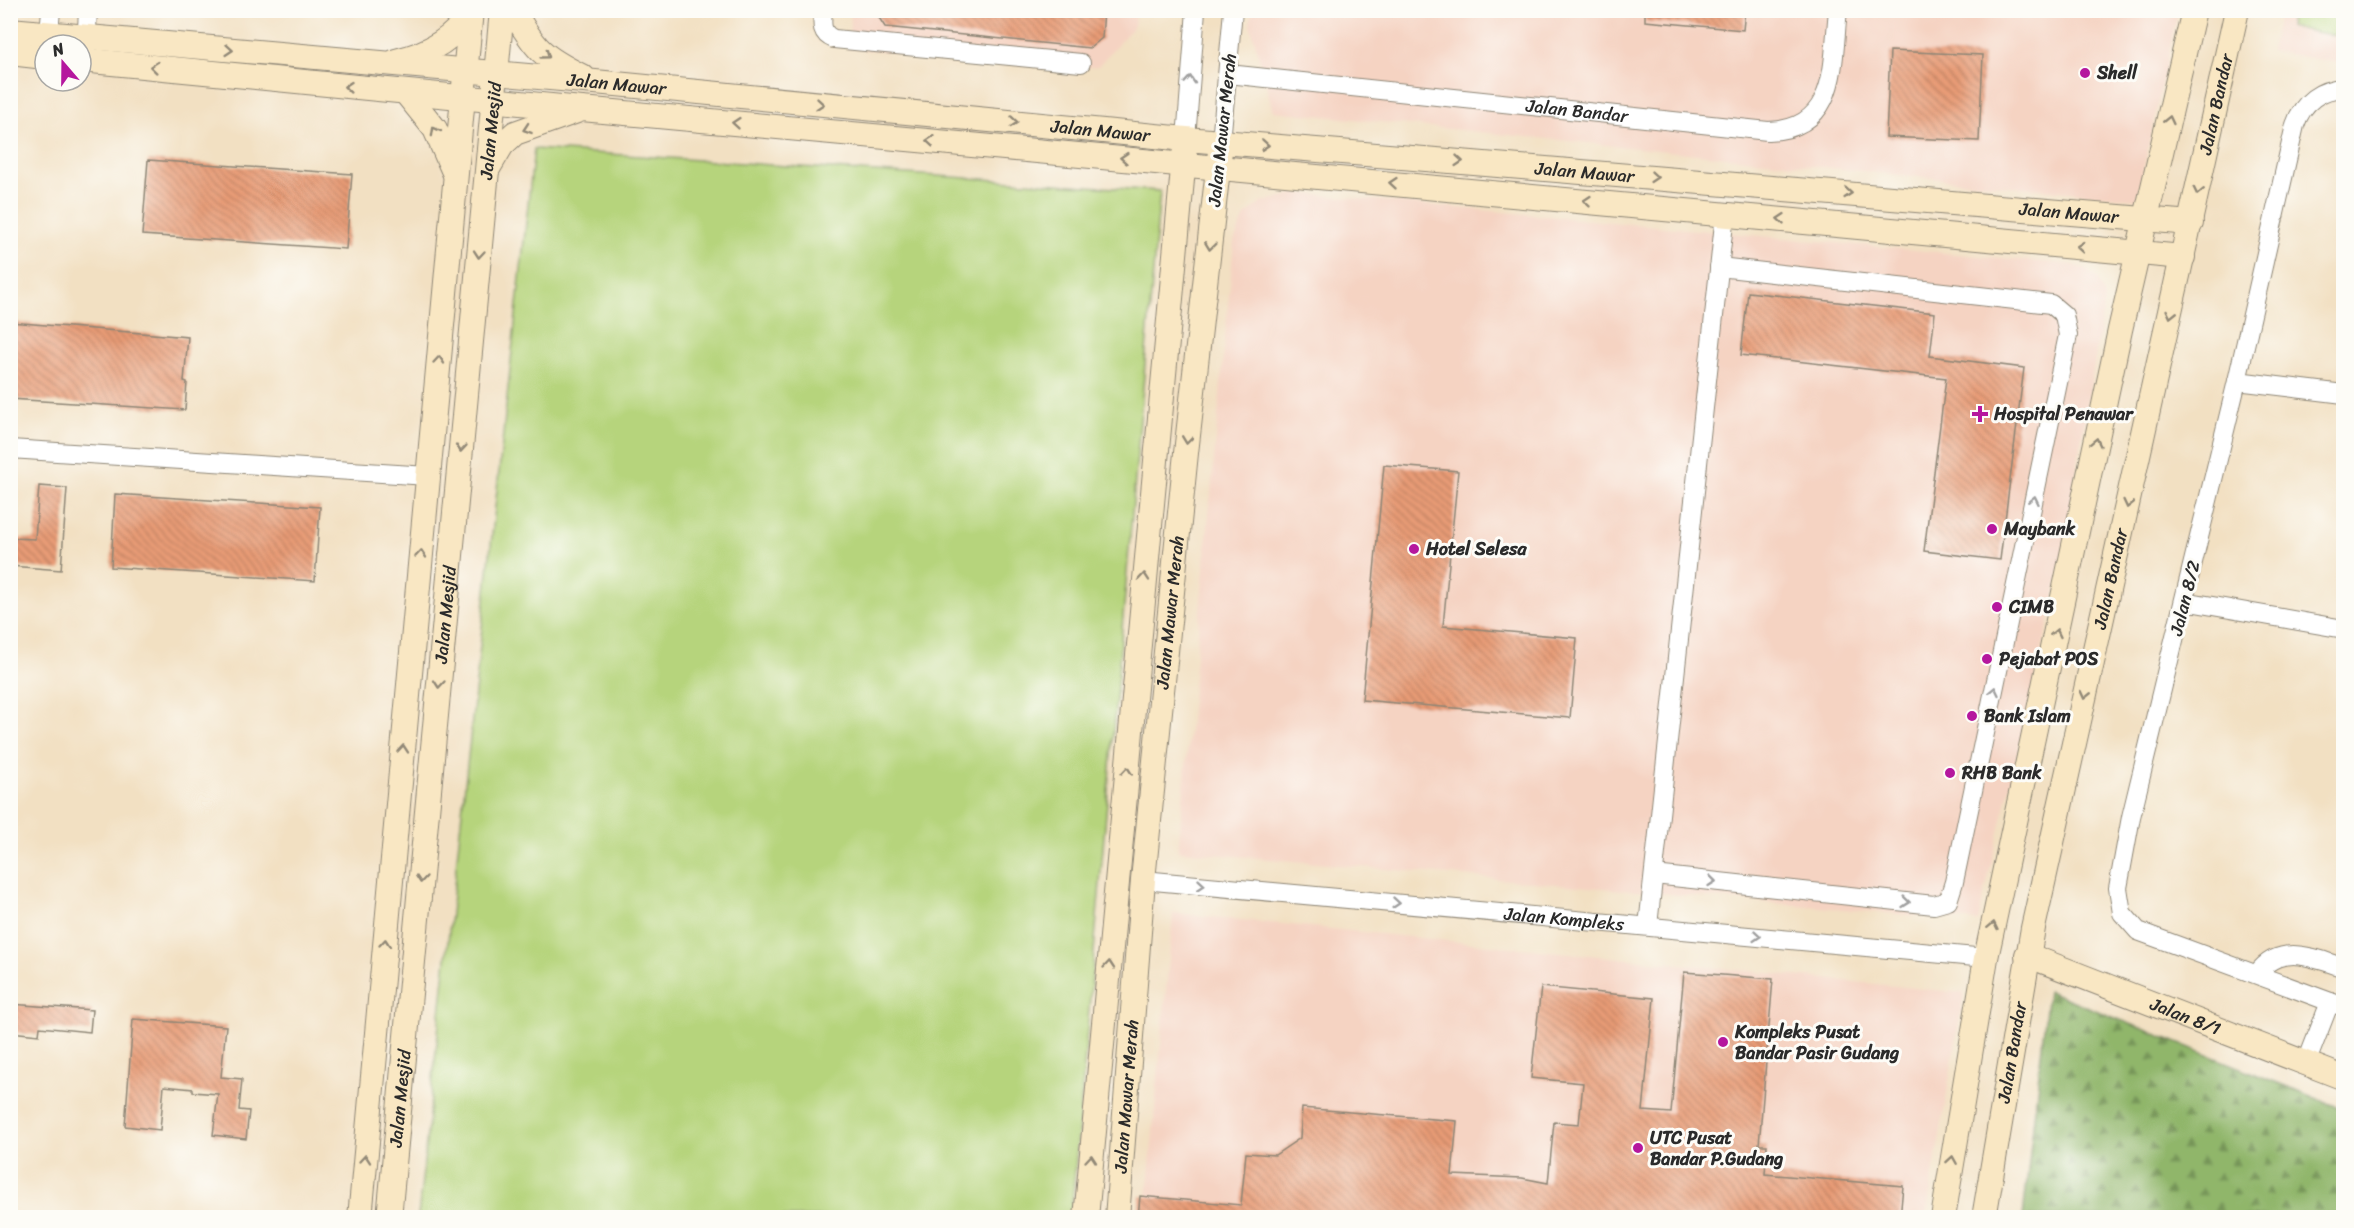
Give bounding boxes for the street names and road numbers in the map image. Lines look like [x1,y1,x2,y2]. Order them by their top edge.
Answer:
street label: Jalan Bandar [2189,49,2243,159]
street label: Jalan Mawar Merah [1198,52,1246,209]
street label: Jalan Mawar [565,63,669,105]
street label: Jalan Mesjid [470,79,511,182]
street label: Jalan Bandar [1523,89,1631,132]
street label: Jalan Mawar [1048,110,1153,152]
street label: Jalan Mawar [1533,152,1637,193]
street label: Jalan Mawar [2017,193,2121,233]
street label: Jalan Bandar [2084,524,2138,633]
street label: Jalan Mawar Merah [1146,534,1194,691]
street label: Jalan 8/2 [2160,557,2210,640]
street label: Jalan Mesjid [425,563,466,666]
street label: Jalan Kompleks [1502,897,1626,941]
street label: Jalan 8/1 [2144,988,2226,1045]
street label: Jalan Bandar [1988,998,2037,1106]
street label: Jalan Mawar Merah [1104,1018,1148,1175]
street label: Jalan Mesjid [380,1047,421,1150]

